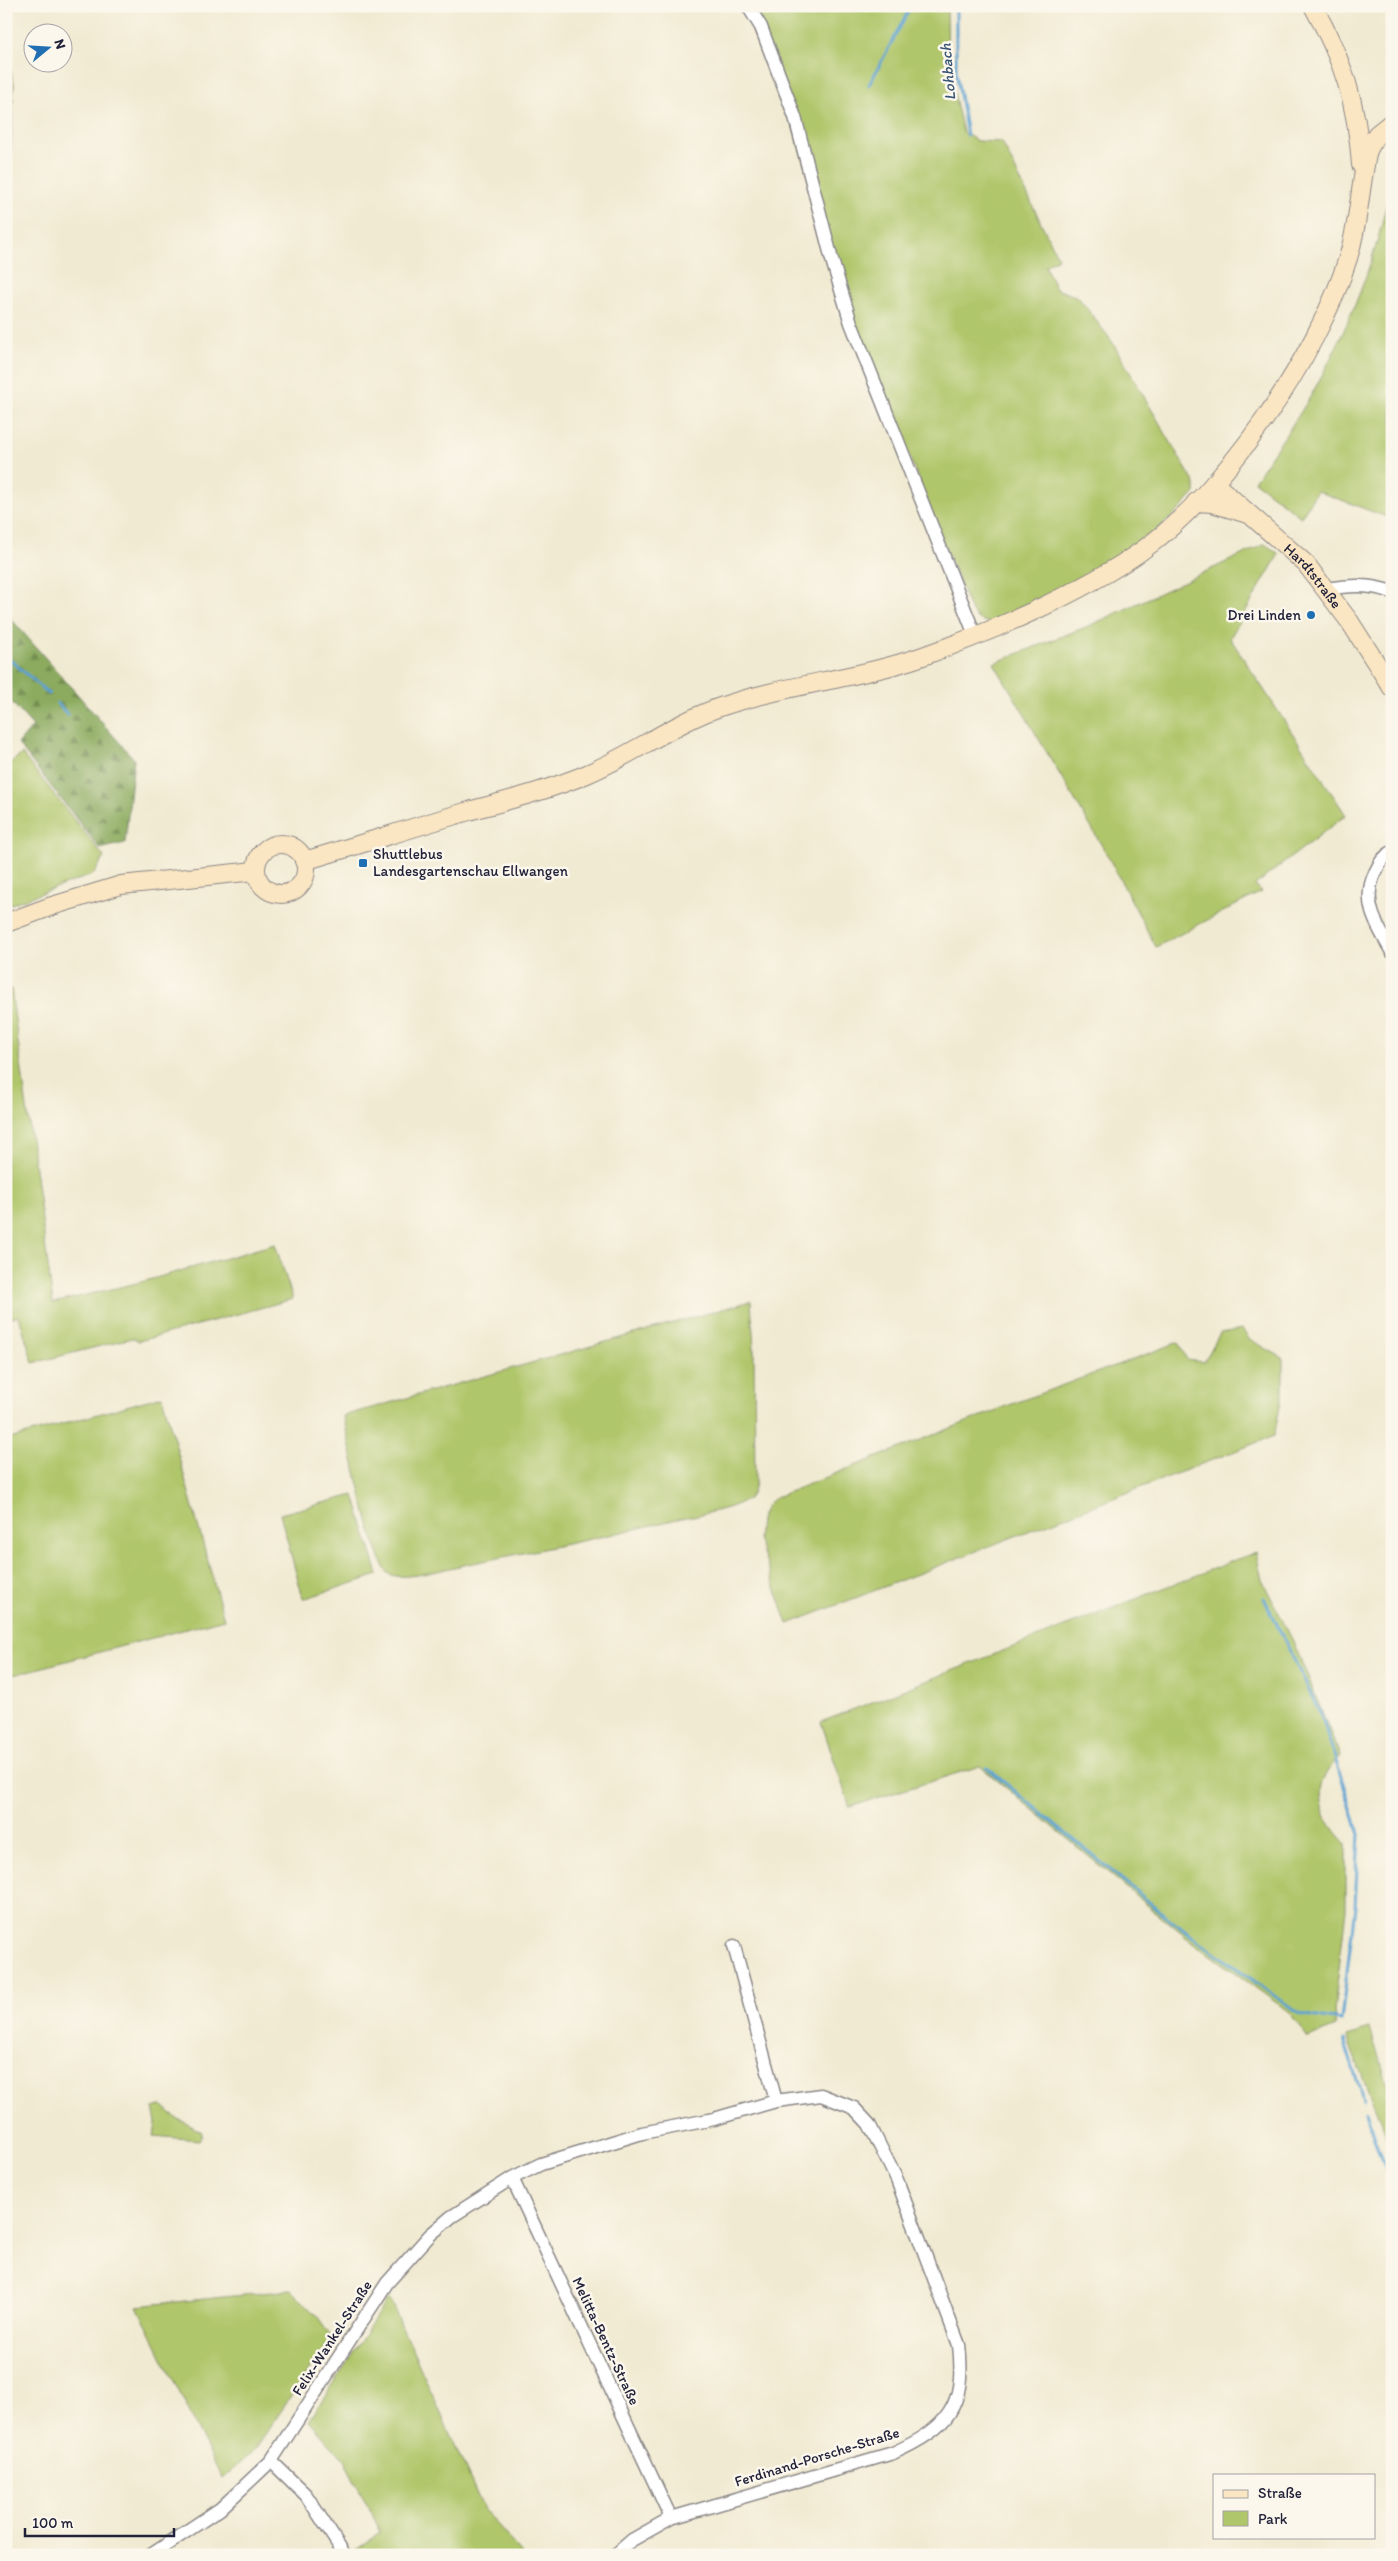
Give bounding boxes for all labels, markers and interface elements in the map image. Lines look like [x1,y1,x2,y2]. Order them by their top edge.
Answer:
north arrow [22,22,72,72]
text: N [50,37,69,51]
water label: Lohbach [936,42,959,101]
street label: Hardtstraße [1280,540,1346,612]
place label: Drei Linden [1228,606,1302,624]
marker: Drei Linden [1305,609,1317,621]
place label: Shuttlebus Landesgartenschau Ellwangen [373,845,569,880]
marker: Shuttlebus Landesgartenschau Ellwangen [357,857,369,869]
street label: Melitta-Bentz-Straße [568,2274,644,2408]
street label: Felix-Wankel-Straße [288,2277,376,2399]
street label: Ferdinand-Porsche-Straße [732,2423,902,2491]
legend [1213,2474,1376,2538]
text: Straße [1258,2484,1302,2502]
scale bar [25,2506,174,2538]
text: Park [1258,2510,1288,2528]
text: 100 m [32,2514,74,2532]

